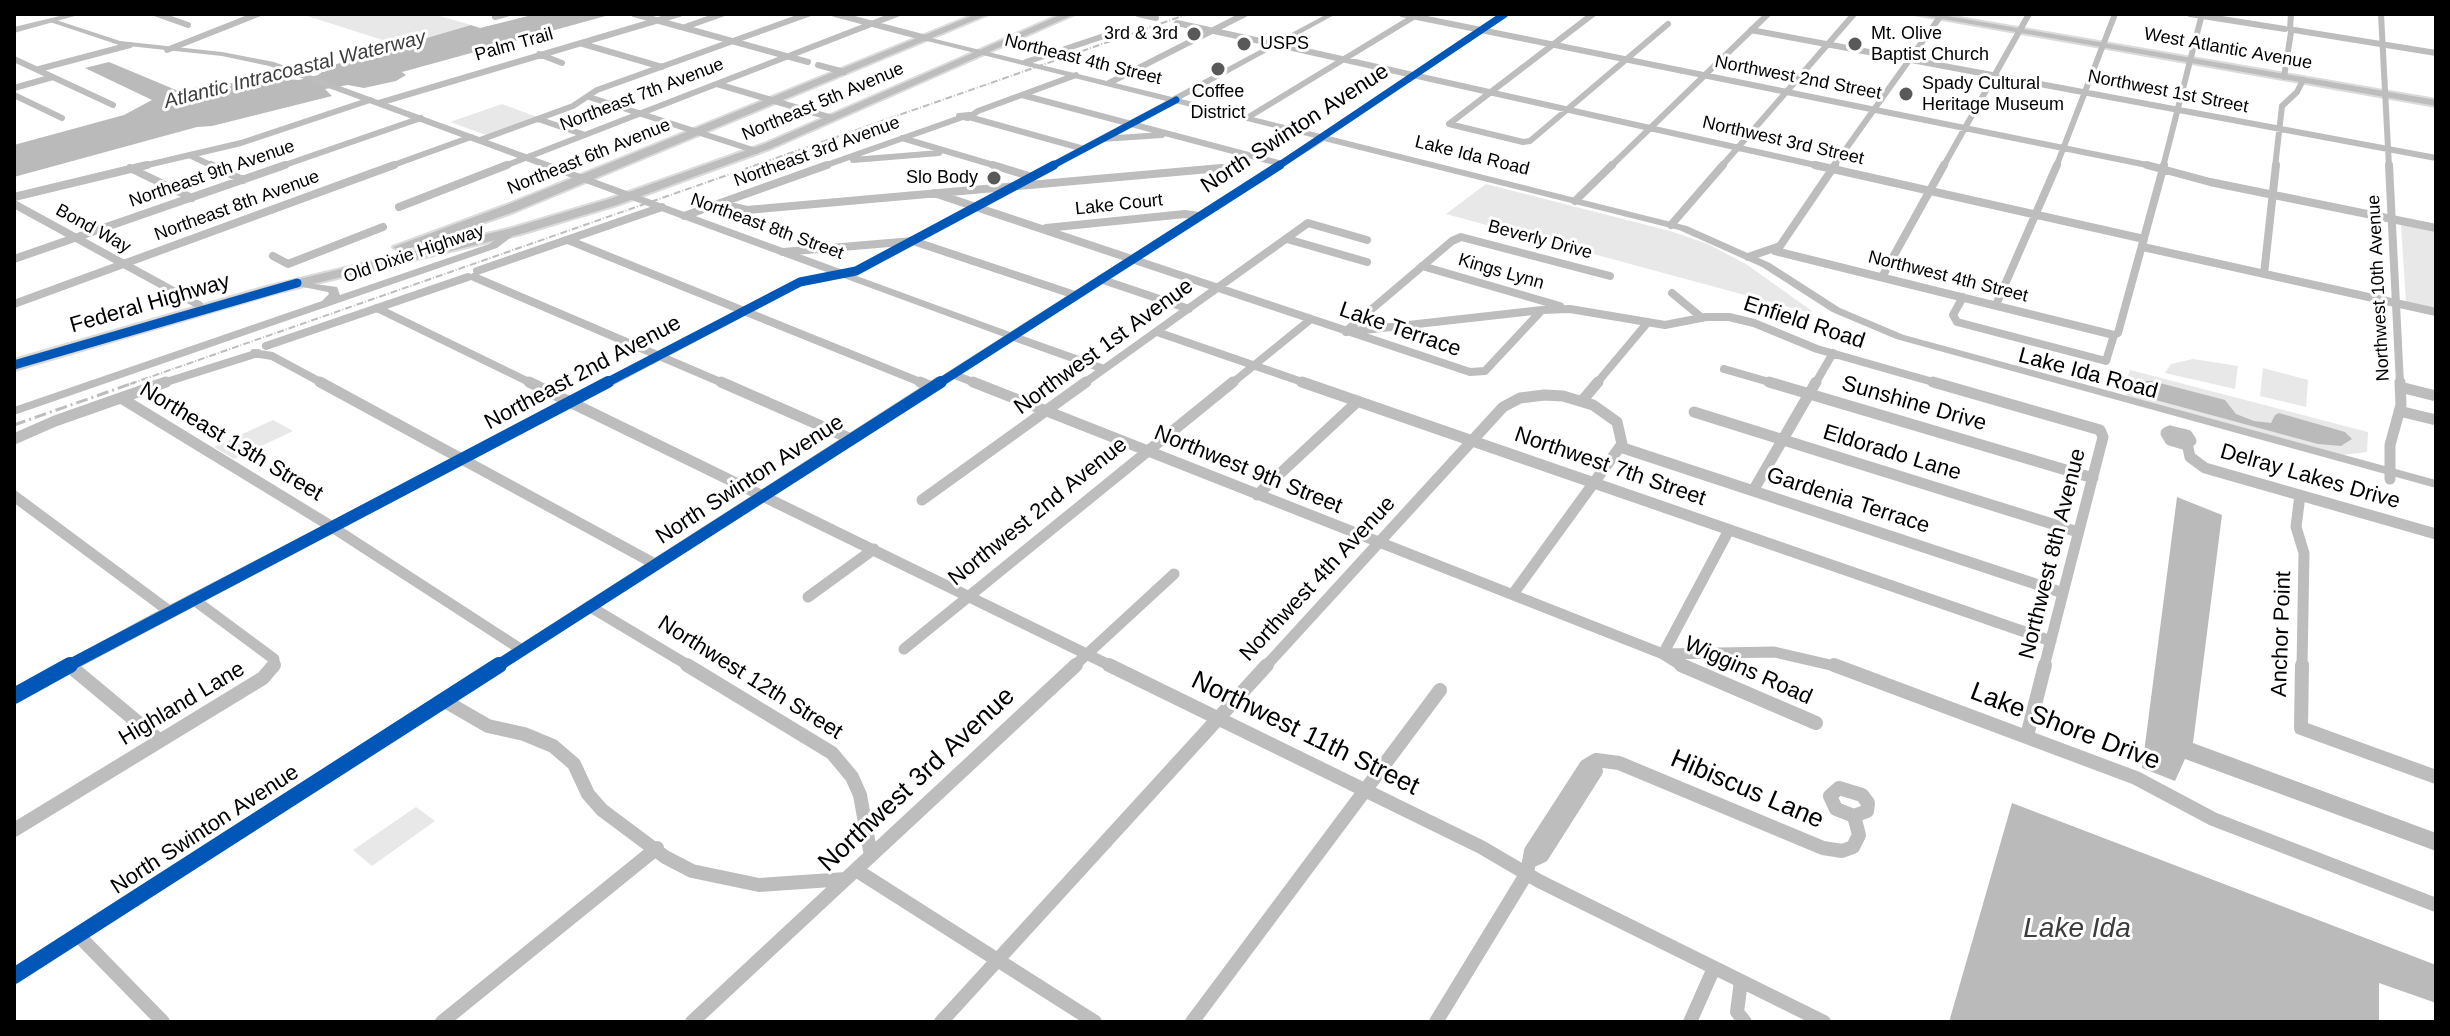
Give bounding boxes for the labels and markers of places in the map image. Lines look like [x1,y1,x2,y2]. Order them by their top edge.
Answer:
place label: 3rd & 3rd [1104,23,1178,45]
place label: Mt. Olive Baptist Church [1871,23,1989,66]
marker: 3rd & 3rd [1185,25,1203,43]
place label: USPS [1260,33,1309,55]
marker: USPS [1235,35,1253,53]
marker: Mt. Olive Baptist Church [1846,35,1864,53]
marker: Coffee District [1209,60,1227,78]
place label: Spady Cultural Heritage Museum [1922,73,2064,116]
place label: Coffee District [1191,81,1245,124]
marker: Spady Cultural Heritage Museum [1897,85,1915,103]
place label: Slo Body [906,167,978,189]
marker: Slo Body [985,169,1003,187]

